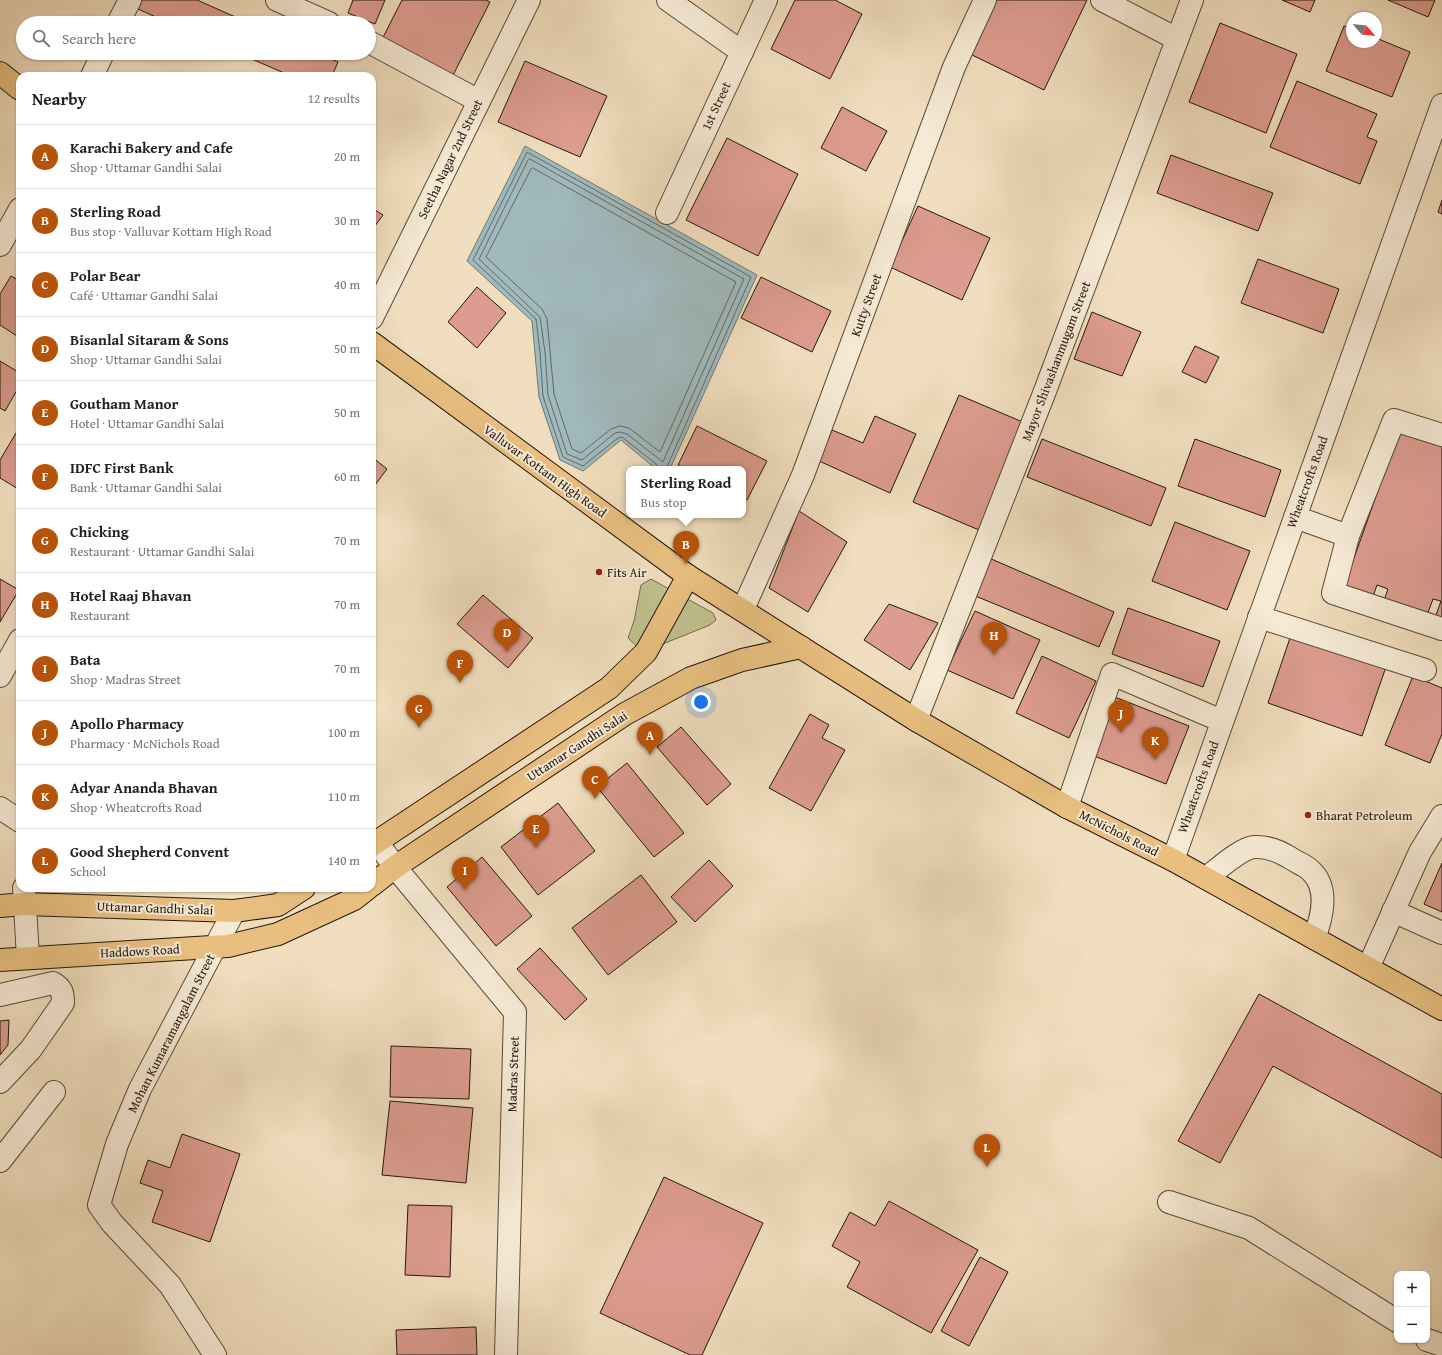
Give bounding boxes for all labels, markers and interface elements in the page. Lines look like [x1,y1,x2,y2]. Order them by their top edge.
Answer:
north arrow [1346,12,1382,48]
search box [16,16,376,60]
icon: search [30,27,52,49]
text: Search here [62,28,136,49]
street label: 1st Street [696,78,736,133]
text: Nearby [32,86,86,111]
text: 12 results [308,89,360,108]
street label: Seetha Nagar 2nd Street [413,96,487,222]
text: Karachi Bakery and Cafe [70,137,233,158]
text: A [41,147,49,166]
text: 20 m [334,147,360,166]
text: Shop · Uttamar Gandhi Salai [70,158,222,177]
text: Sterling Road [70,201,161,222]
text: B [41,211,49,230]
text: 30 m [334,211,360,230]
text: Bus stop · Valluvar Kottam High Road [70,222,272,241]
text: Polar Bear [70,265,140,286]
street label: Kutty Street [846,270,886,339]
text: C [41,275,49,294]
text: 40 m [334,275,360,294]
street label: Mayor Shivashanmugam Street [1017,278,1095,444]
text: Café · Uttamar Gandhi Salai [70,286,218,305]
text: Bisanlal Sitaram & Sons [70,329,229,350]
text: D [41,339,49,358]
text: 50 m [334,339,360,358]
text: Shop · Uttamar Gandhi Salai [70,350,222,369]
text: Goutham Manor [70,393,178,414]
text: E [42,403,48,422]
text: 50 m [334,403,360,422]
text: Hotel · Uttamar Gandhi Salai [70,414,224,433]
street label: Valluvar Kottam High Road [480,420,611,522]
street label: Wheatcrofts Road [1282,433,1332,531]
text: IDFC First Bank [70,457,173,478]
popup [626,466,746,518]
text: F [42,467,48,486]
text: 60 m [334,467,360,486]
text: Sterling Road [641,472,731,493]
text: Bank · Uttamar Gandhi Salai [70,478,222,497]
text: Bus stop [641,493,686,512]
text: Chicking [70,521,129,542]
text: G [41,531,49,550]
text: 70 m [334,531,360,550]
pin: B [673,531,699,564]
text: Restaurant · Uttamar Gandhi Salai [70,542,254,561]
place label: Fits Air [607,563,647,582]
marker: Fits Air [594,567,604,577]
text: Hotel Raaj Bhavan [70,585,191,606]
text: H [40,595,50,614]
text: 70 m [334,595,360,614]
text: Restaurant [70,606,130,625]
pin: D [494,619,520,652]
pin: H [981,622,1007,655]
text: Bata [70,649,100,670]
pin: F [447,650,473,683]
text: I [43,659,47,678]
text: 70 m [334,659,360,678]
text: Shop · Madras Street [70,670,181,689]
your location [691,692,711,712]
pin: G [406,695,432,728]
pin: J [1108,700,1134,733]
street label: Uttamar Gandhi Salai [523,706,631,786]
text: Apollo Pharmacy [70,713,184,734]
pin: A [637,722,663,755]
text: J [43,723,47,742]
text: 100 m [328,723,360,742]
pin: K [1142,727,1168,760]
text: Pharmacy · McNichols Road [70,734,220,753]
street label: Wheatcrofts Road [1173,738,1223,836]
pin: C [582,766,608,799]
text: Adyar Ananda Bhavan [70,777,218,798]
text: K [41,787,49,806]
text: 110 m [328,787,360,806]
text: Shop · Wheatcrofts Road [70,798,202,817]
street label: McNichols Road [1076,805,1162,861]
place label: Bharat Petroleum [1316,806,1413,825]
marker: Bharat Petroleum [1303,810,1313,820]
pin: E [523,815,549,848]
text: Good Shepherd Convent [70,841,229,862]
text: L [42,851,48,870]
text: 140 m [328,851,360,870]
pin: I [452,857,478,890]
text: School [70,862,106,881]
street label: Uttamar Gandhi Salai [96,896,214,920]
street label: Haddows Road [100,939,180,963]
street label: Mohan Kumaramangalam Street [122,950,220,1116]
street label: Madras Street [502,1035,524,1112]
pin: L [974,1134,1000,1167]
map controls [1394,1271,1430,1343]
button: + [1394,1271,1430,1307]
button: − [1394,1307,1430,1343]

